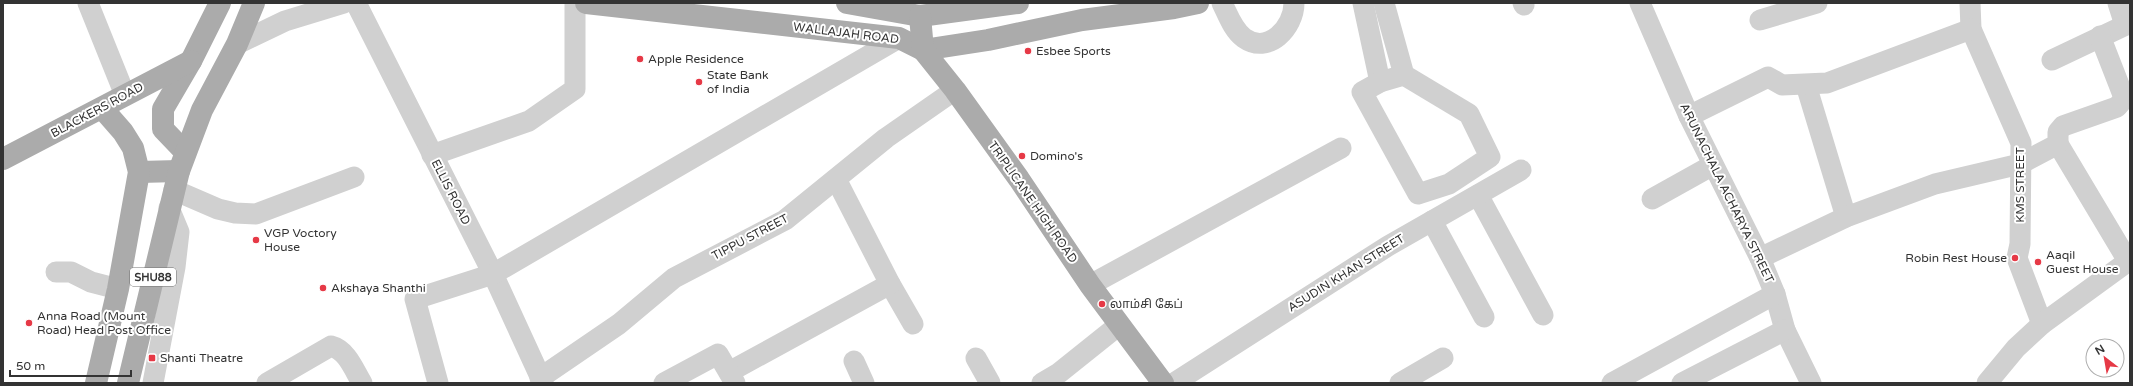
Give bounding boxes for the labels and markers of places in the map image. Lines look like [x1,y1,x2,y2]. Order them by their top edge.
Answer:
place label: Esbee Sports [1036,44,1111,58]
marker: Esbee Sports [1023,46,1033,56]
place label: Apple Residence [648,52,744,66]
marker: Apple Residence [635,54,645,64]
place label: State Bank of India [707,68,769,96]
marker: State Bank of India [694,77,704,87]
place label: Domino's [1030,149,1083,163]
marker: Domino's [1017,151,1027,161]
place label: VGP Voctory House [264,226,337,254]
marker: VGP Voctory House [251,235,261,245]
place label: Aaqil Guest House [2046,248,2119,276]
place label: Robin Rest House [1905,251,2007,265]
marker: Robin Rest House [2010,253,2020,263]
marker: Aaqil Guest House [2033,257,2043,267]
place label: Akshaya Shanthi [331,281,426,295]
marker: Akshaya Shanthi [318,283,328,293]
place label: லாம்சி கேப் [1110,297,1183,311]
marker: லாம்சி கேப் [1097,299,1107,309]
place label: Anna Road (Mount Road) Head Post Office [37,309,171,337]
marker: Anna Road (Mount Road) Head Post Office [24,318,34,328]
place label: Shanti Theatre [160,351,243,365]
marker: Shanti Theatre [147,353,157,363]

